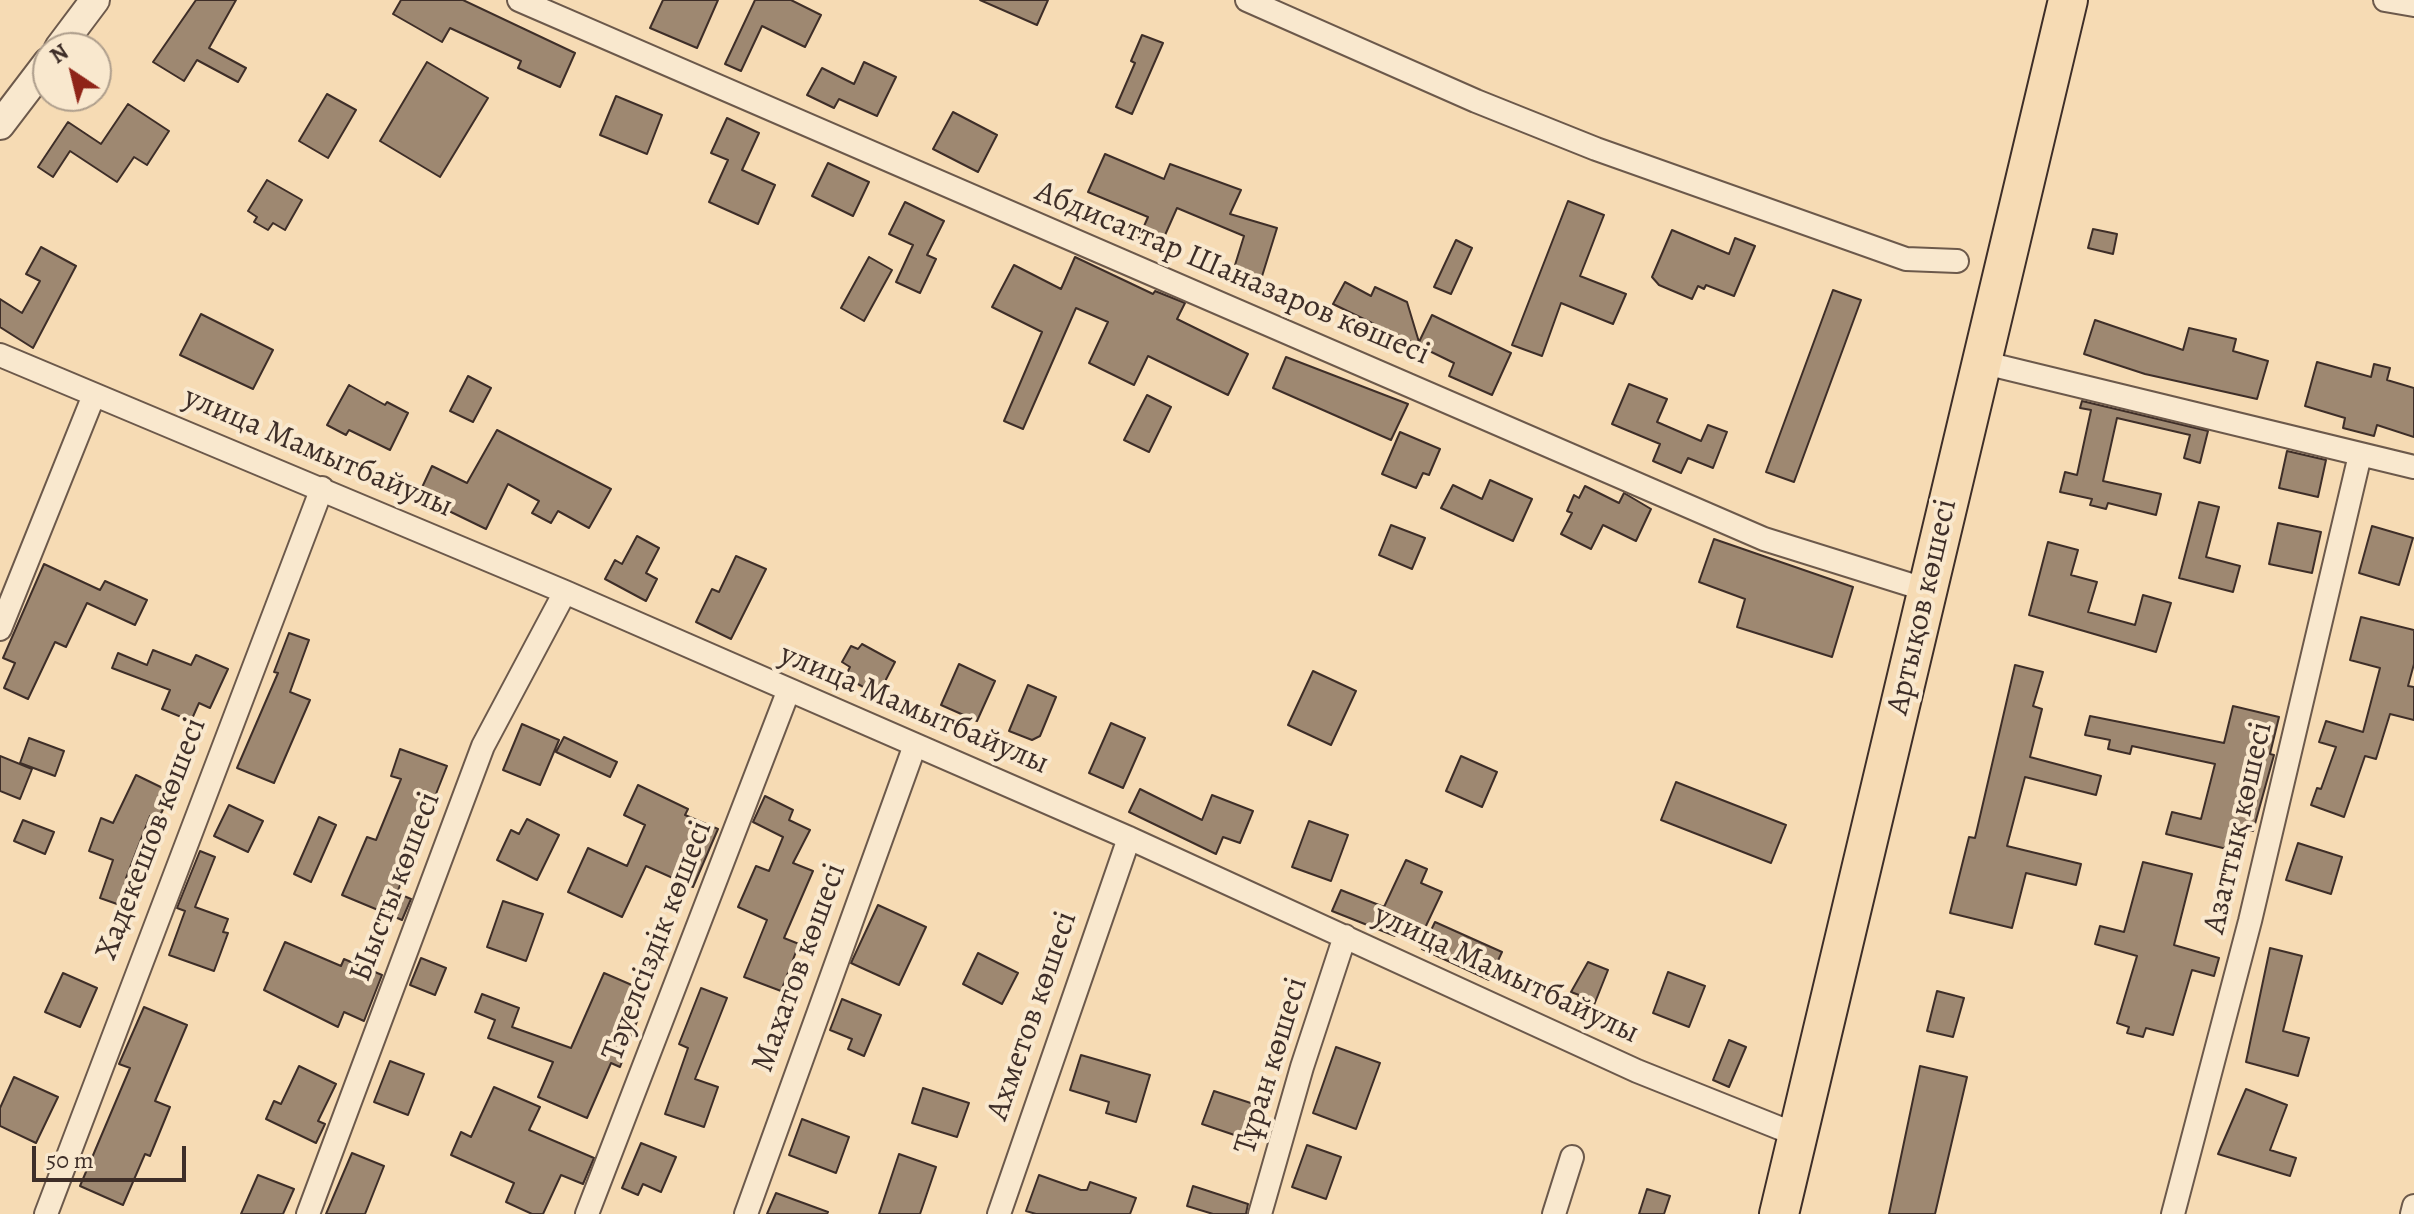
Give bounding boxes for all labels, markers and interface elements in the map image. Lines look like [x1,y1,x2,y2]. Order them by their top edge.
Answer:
north arrow [32,32,112,112]
text: N [44,37,75,71]
street label: Абдисаттар Шаназаров көшесі [1029,173,1435,375]
street label: улица Мамытбайулы [178,379,458,527]
street label: Артықов көшесі [1880,495,1966,719]
street label: улица Мамытбайулы [774,636,1054,784]
street label: Хадекешов көшесі [88,713,216,965]
street label: Азаттық көшесі [2196,718,2282,938]
street label: Ыысты көшесі [342,787,450,987]
street label: Тәуелсіздік көшесі [595,816,721,1066]
street label: Махатов көшесі [744,858,856,1078]
street label: улица Мамытбайулы [1367,897,1645,1053]
street label: Ахметов көшесі [979,907,1087,1125]
street label: Тұран көшесі [1227,973,1317,1159]
scale bar [36,1130,190,1180]
text: 50 m [46,1144,94,1176]

